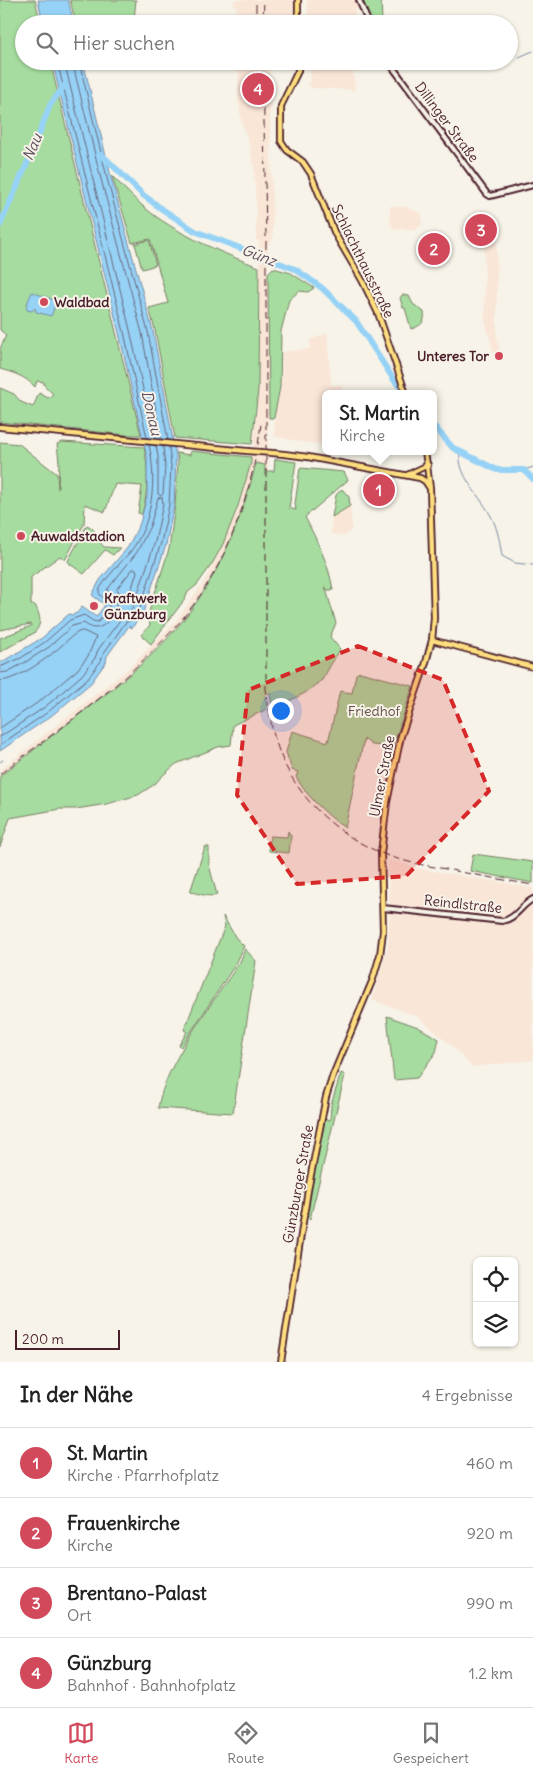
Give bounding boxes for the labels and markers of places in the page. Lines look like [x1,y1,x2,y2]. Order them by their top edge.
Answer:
pin: 4 [242,70,274,108]
pin: 3 [465,211,497,249]
pin: 2 [418,230,450,268]
place label: Waldbad [54,293,110,311]
marker: Waldbad [38,296,50,308]
place label: Unteres Tor [417,347,489,365]
marker: Unteres Tor [493,350,505,362]
pin: 1 [363,471,395,509]
place label: Auwaldstadion [31,527,125,545]
marker: Auwaldstadion [15,530,27,542]
place label: Kraftwerk Günzburg [104,589,167,623]
marker: Kraftwerk Günzburg [88,600,100,612]

